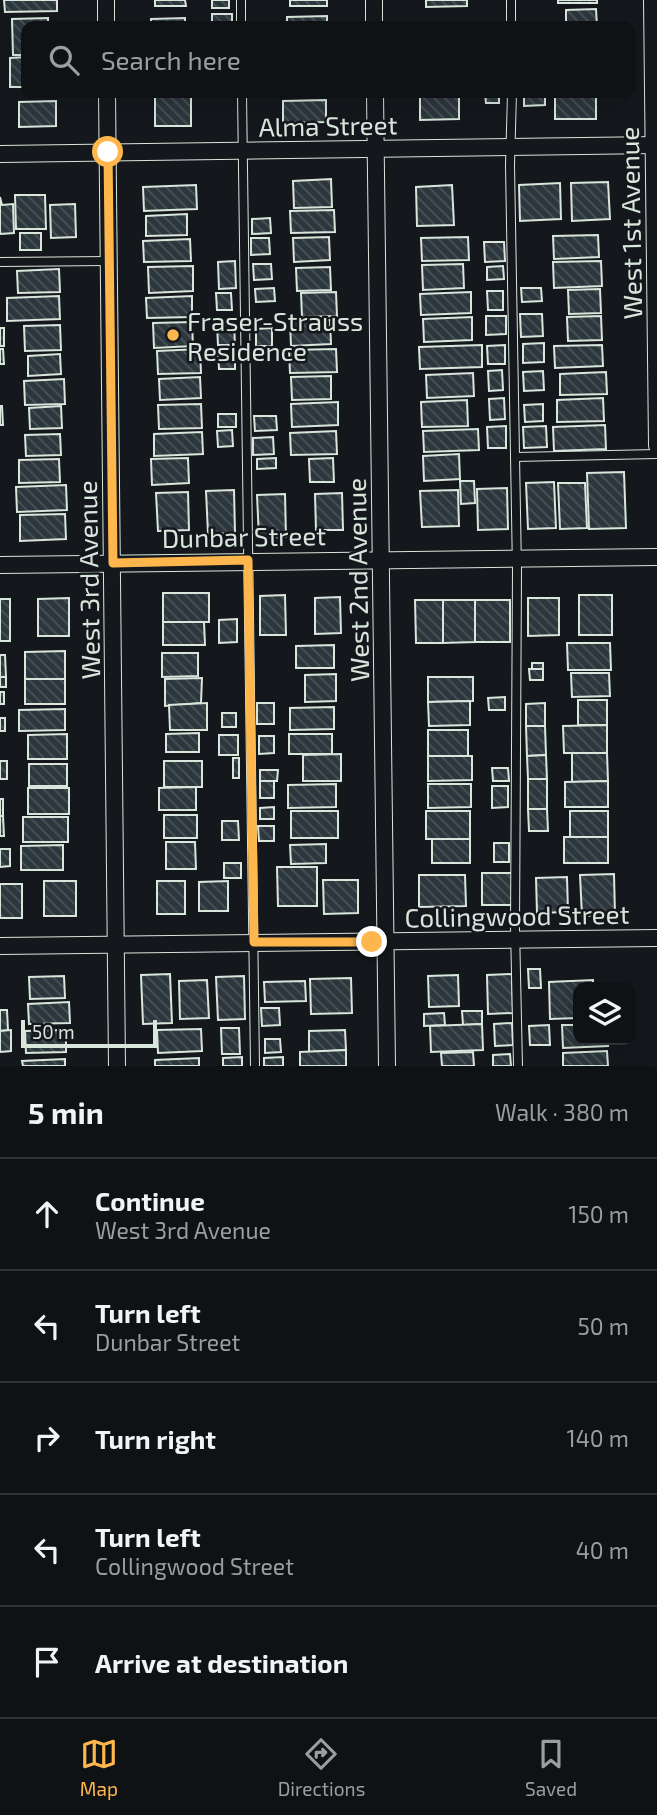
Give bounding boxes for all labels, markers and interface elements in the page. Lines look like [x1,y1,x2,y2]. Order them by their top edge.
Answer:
search box [21,21,636,98]
icon: search [45,41,83,79]
text: Search here [101,44,241,75]
street label: Alma Street [258,108,398,142]
street label: West 1st Avenue [613,126,647,320]
route start [92,136,123,167]
place label: Fraser-Strauss Residence [187,305,363,366]
marker: Fraser-Strauss Residence [165,327,181,343]
street label: West 2nd Avenue [340,478,374,682]
street label: West 3rd Avenue [71,480,105,680]
street label: Dunbar Street [162,519,326,553]
street label: Collingwood Street [404,898,630,932]
route end [356,926,387,957]
map controls [573,982,636,1045]
button: layers [573,982,636,1045]
scale bar [21,1017,158,1049]
text: 50 m [32,1020,75,1043]
text: 5 min [28,1094,104,1130]
text: Walk · 380 m [495,1098,629,1126]
text: Continue [95,1185,205,1216]
icon: ahead [28,1195,66,1233]
text: 150 m [568,1200,629,1228]
text: West 3rd Avenue [95,1216,271,1244]
text: Turn left [95,1297,201,1328]
icon: left [28,1307,66,1345]
text: 50 m [578,1312,629,1340]
text: Dunbar Street [95,1328,240,1356]
icon: right [28,1419,66,1457]
text: Turn right [95,1423,216,1454]
text: 140 m [567,1424,629,1452]
text: Turn left [95,1521,201,1552]
icon: left [28,1531,66,1569]
text: 40 m [576,1536,629,1564]
text: Collingwood Street [95,1552,294,1580]
icon: arrive [28,1643,66,1681]
text: Arrive at destination [95,1647,348,1678]
tab: Map [80,1735,118,1800]
tab: Directions [278,1735,365,1800]
tab: Saved [525,1735,577,1800]

